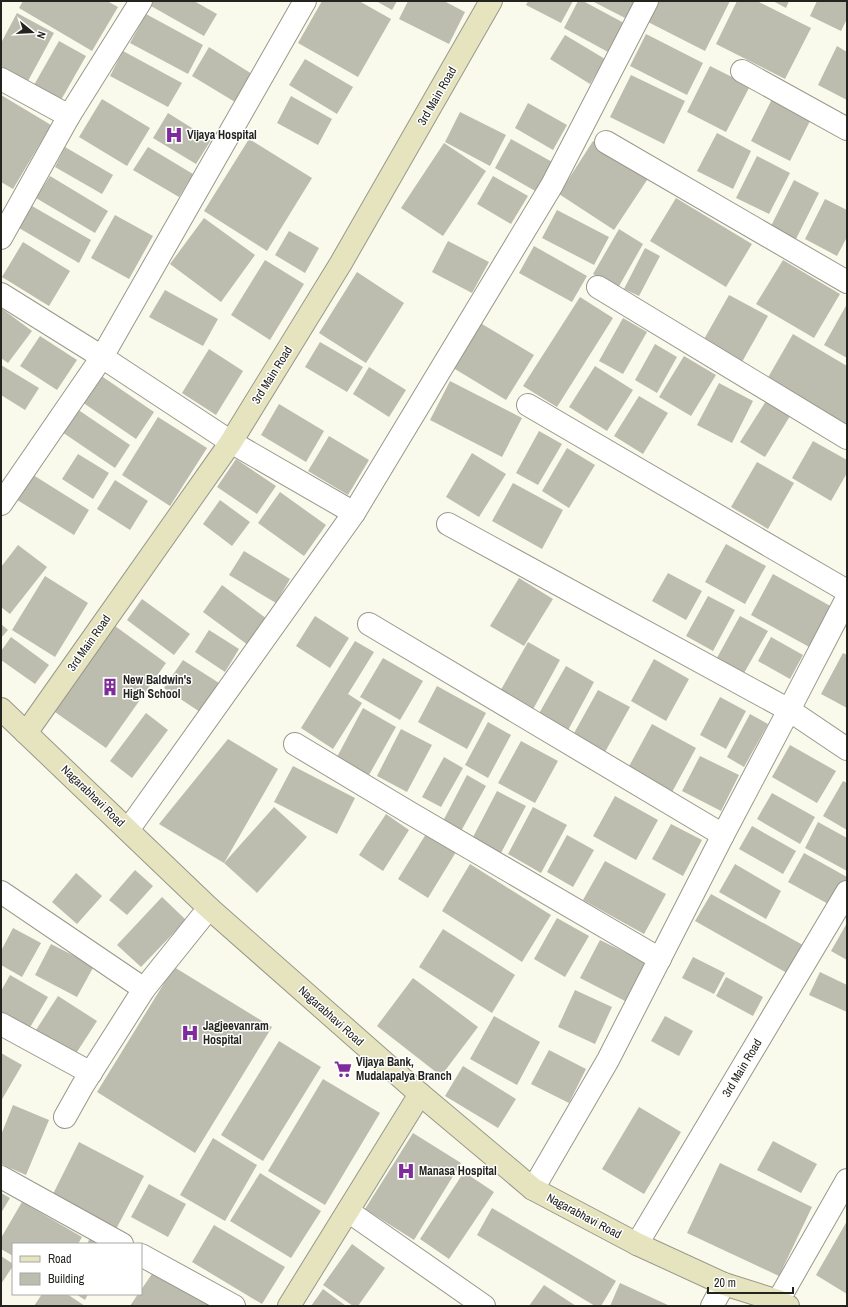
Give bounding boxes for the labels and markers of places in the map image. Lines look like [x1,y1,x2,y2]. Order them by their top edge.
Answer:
hospital icon: Vijaya Hospital [164,125,184,145]
place label: Vijaya Hospital [187,127,257,143]
place label: New Baldwin's High School [123,672,192,702]
building icon: New Baldwin's High School [100,677,120,697]
place label: Jagjeevanram Hospital [203,1018,269,1048]
hospital icon: Jagjeevanram Hospital [180,1023,200,1043]
place label: Vijaya Bank, Mudalapalya Branch [356,1054,452,1084]
supermarket icon: Vijaya Bank, Mudalapalya Branch [333,1059,353,1079]
hospital icon: Manasa Hospital [396,1161,416,1181]
place label: Manasa Hospital [419,1163,497,1179]

